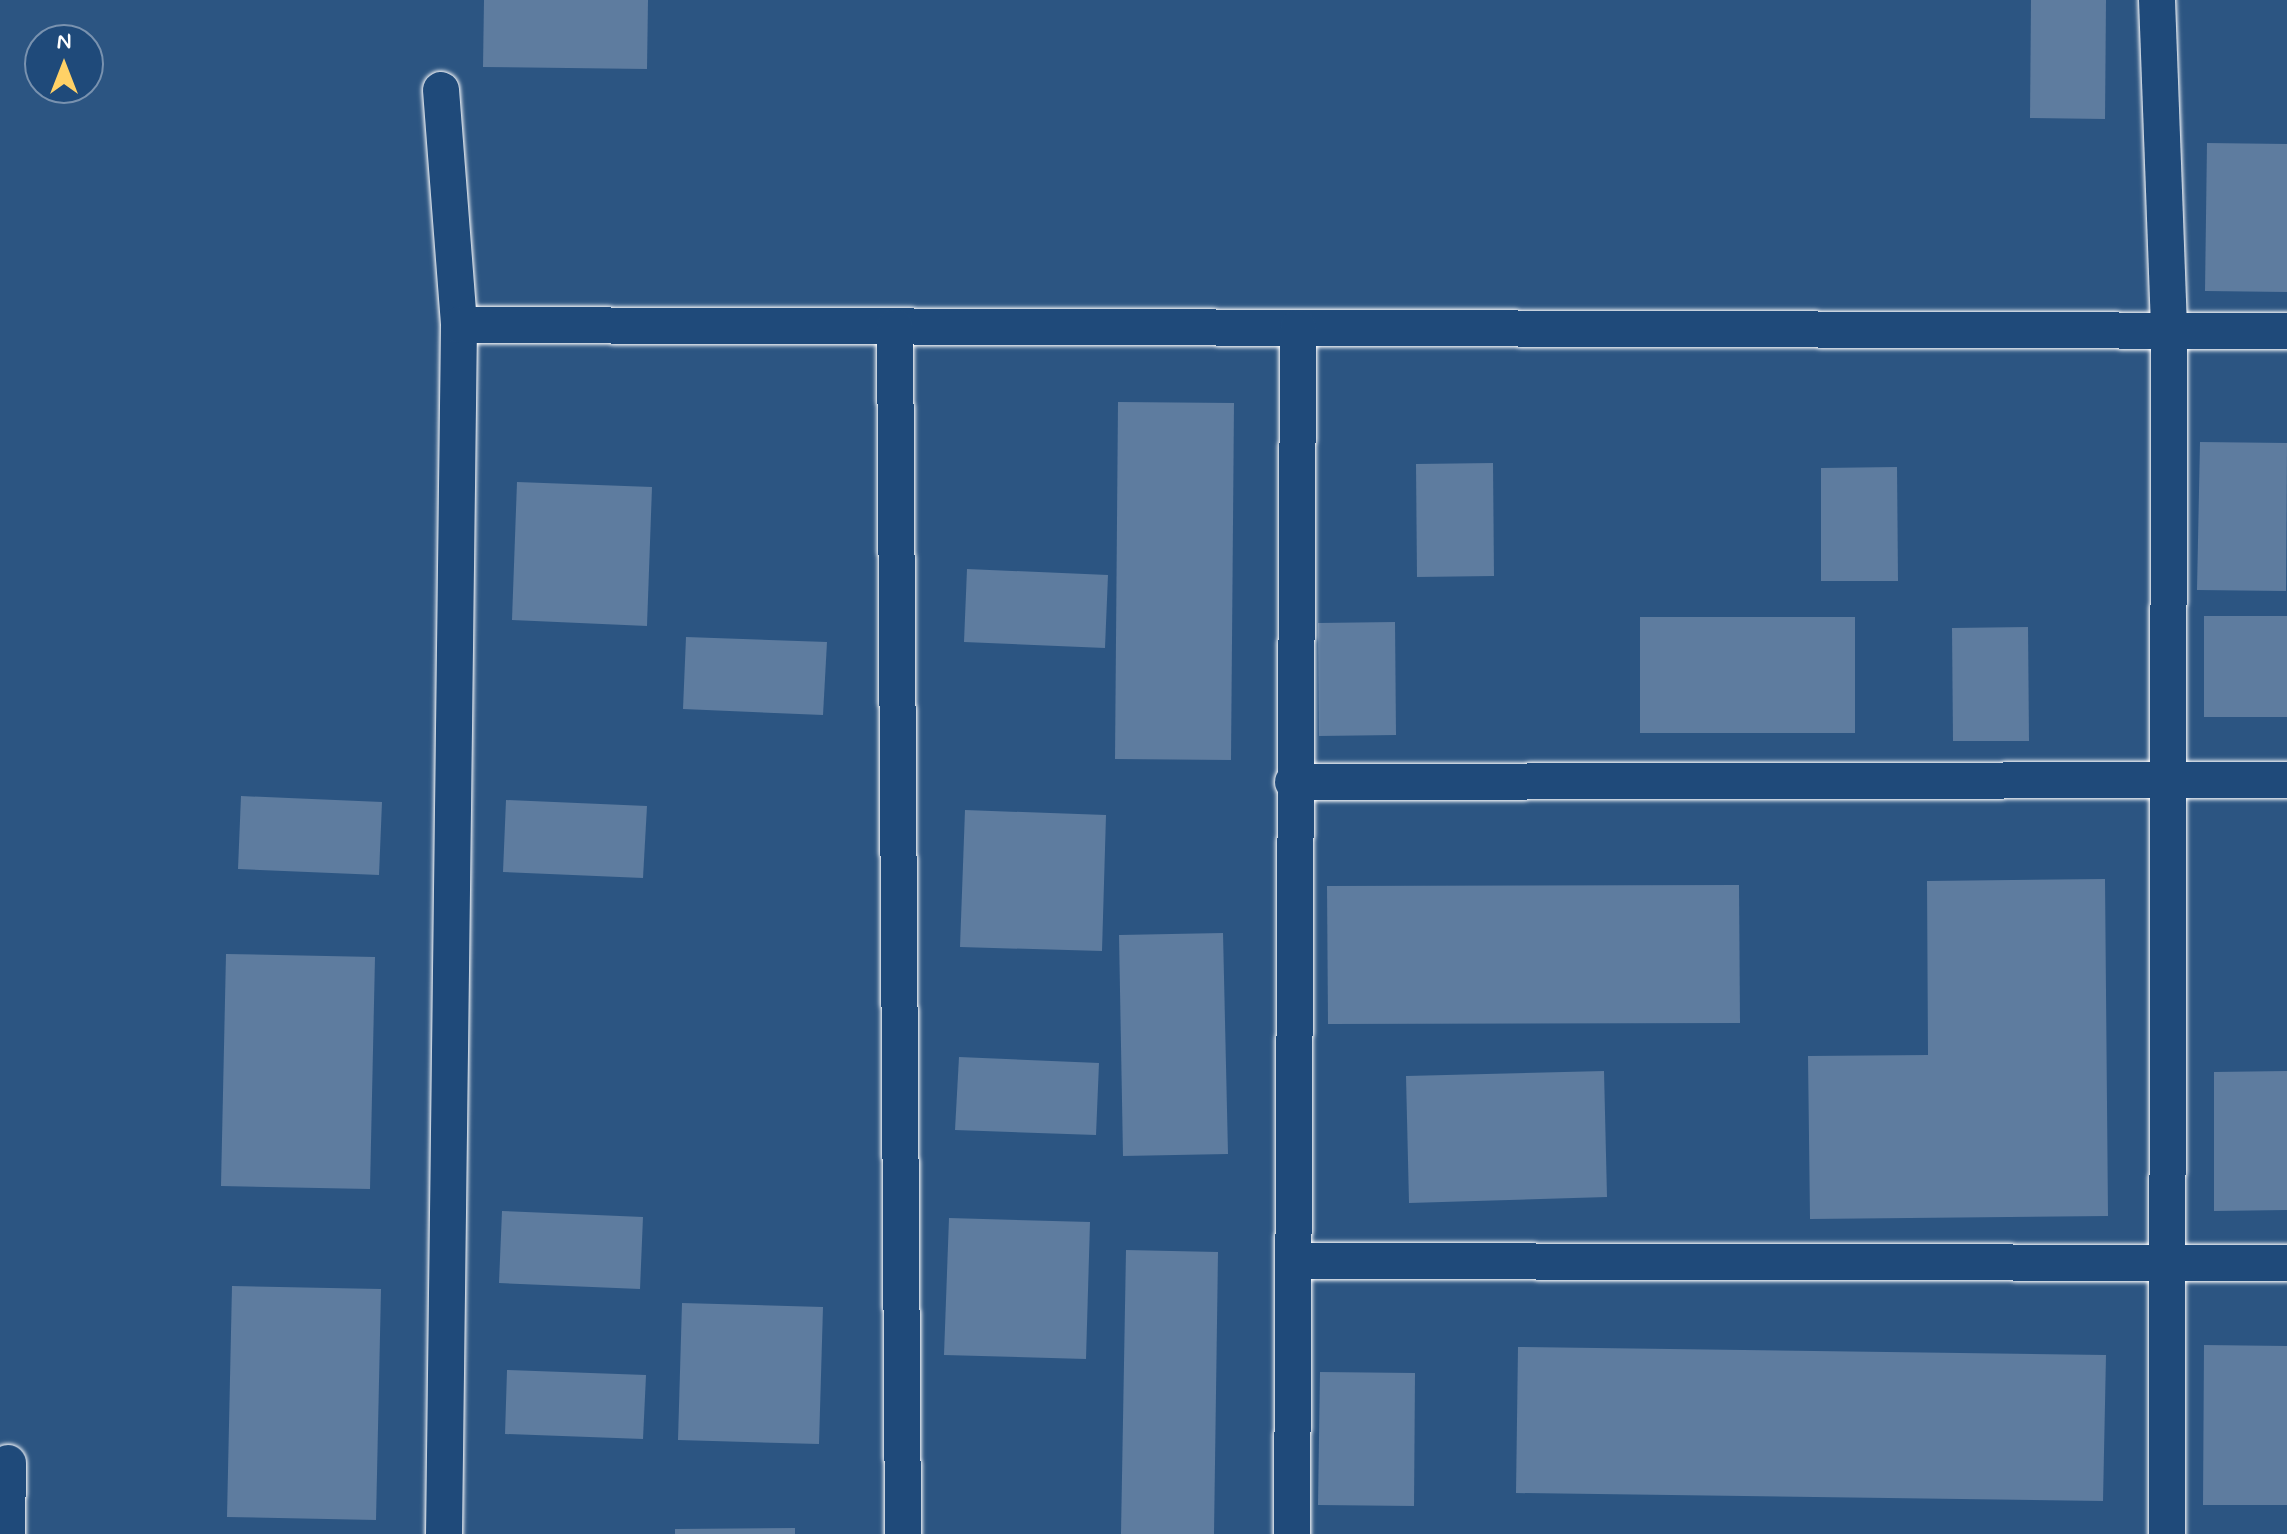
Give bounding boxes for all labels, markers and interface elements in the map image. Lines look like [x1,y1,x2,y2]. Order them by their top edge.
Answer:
north arrow [24,24,104,104]
text: N [57,28,71,56]

